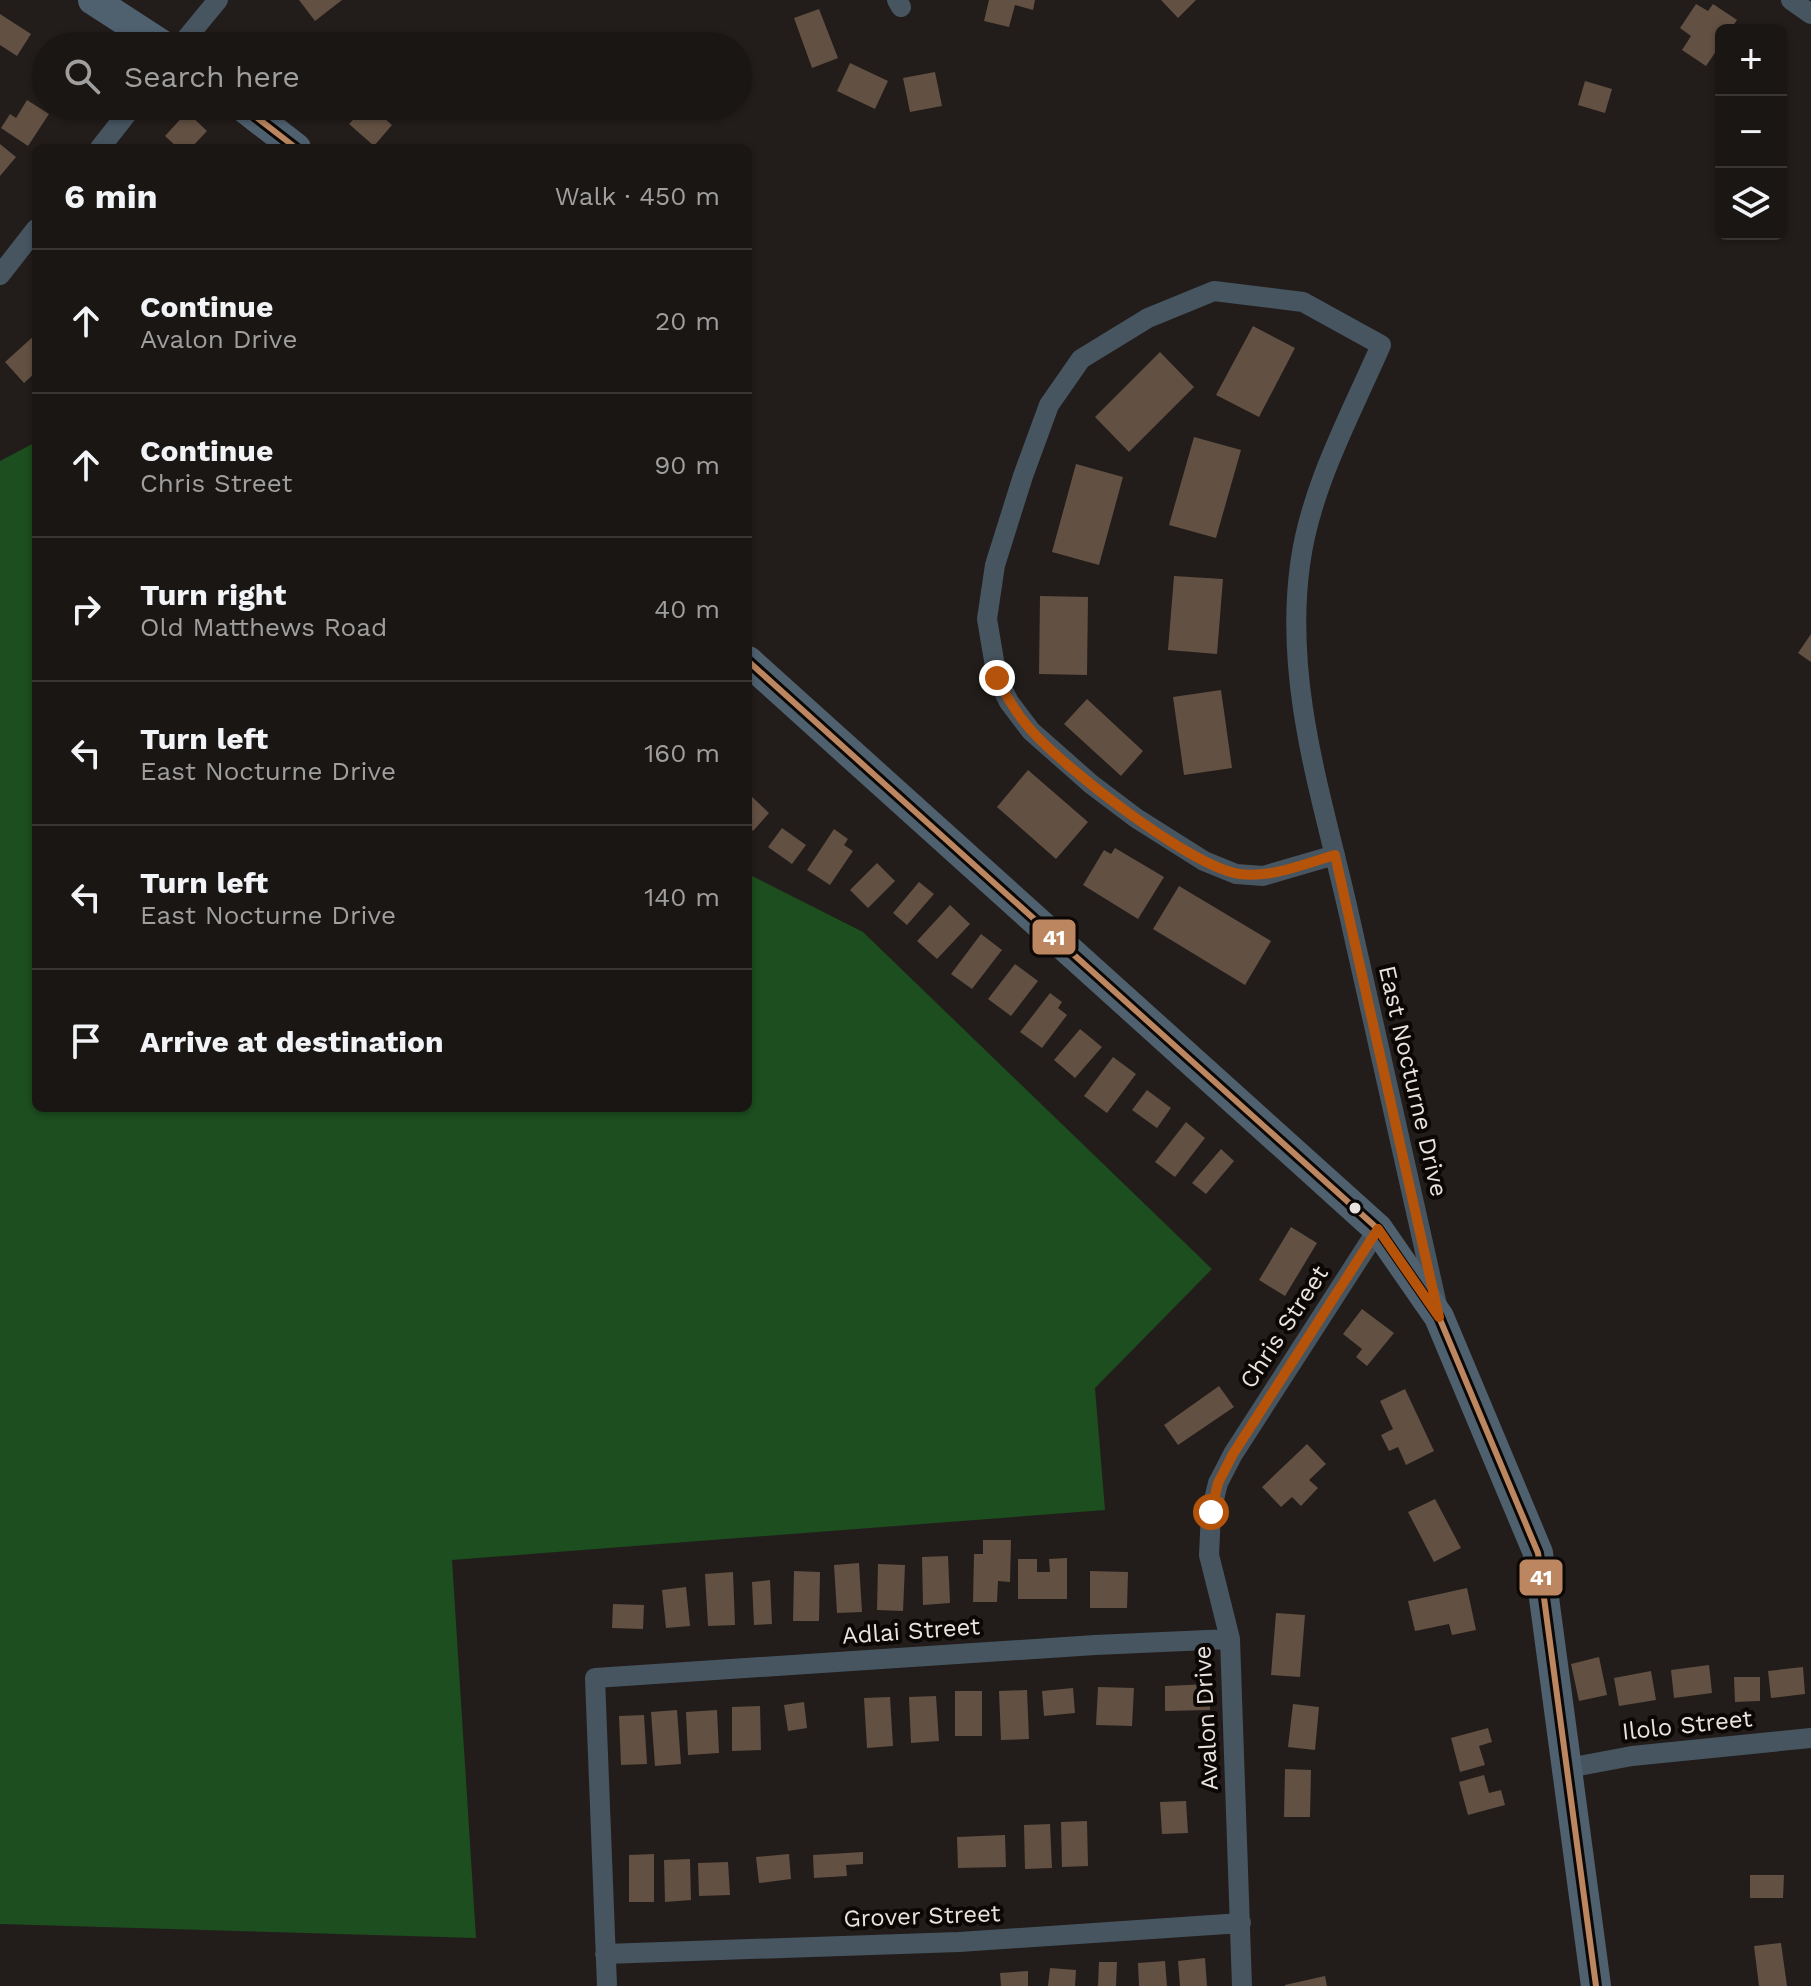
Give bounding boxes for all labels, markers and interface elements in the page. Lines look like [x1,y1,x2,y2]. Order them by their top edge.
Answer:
map controls [1715,24,1787,240]
button: + [1715,24,1787,96]
search box [32,32,752,120]
icon: search [60,54,104,98]
text: Search here [124,59,300,94]
button: − [1715,96,1787,168]
button: layers [1715,168,1787,240]
text: 6 min [64,176,158,216]
text: Walk · 450 m [555,181,720,211]
text: Continue [140,289,273,324]
icon: ahead [64,299,108,343]
text: 20 m [655,306,720,336]
text: Avalon Drive [140,324,297,354]
text: Continue [140,433,273,468]
icon: ahead [64,443,108,487]
text: 90 m [654,450,720,480]
text: Chris Street [140,468,292,498]
text: Turn right [140,577,286,612]
icon: right [64,587,108,631]
text: 40 m [654,594,720,624]
text: Old Matthews Road [140,612,387,642]
route end [979,660,1015,696]
text: Turn left [140,721,268,756]
icon: left [64,731,108,775]
text: 160 m [644,738,720,768]
text: East Nocturne Drive [140,756,396,786]
text: Turn left [140,865,268,900]
icon: left [64,875,108,919]
text: 140 m [644,882,720,912]
text: East Nocturne Drive [140,900,396,930]
line badge: 41 [1031,918,1077,956]
text: 41 [1042,925,1066,950]
street label: East Nocturne Drive [1373,963,1453,1199]
icon: arrive [64,1019,108,1063]
text: Arrive at destination [140,1024,444,1059]
unlabelled marker [1347,1200,1363,1216]
street label: Chris Street [1234,1260,1334,1394]
route start [1193,1494,1229,1530]
line badge: 41 [1518,1558,1564,1597]
text: 41 [1529,1565,1553,1590]
street label: Adlai Street [841,1612,981,1650]
street label: Avalon Drive [1188,1645,1224,1791]
street label: Ilolo Street [1620,1704,1754,1746]
street label: Grover Street [843,1899,1001,1933]

